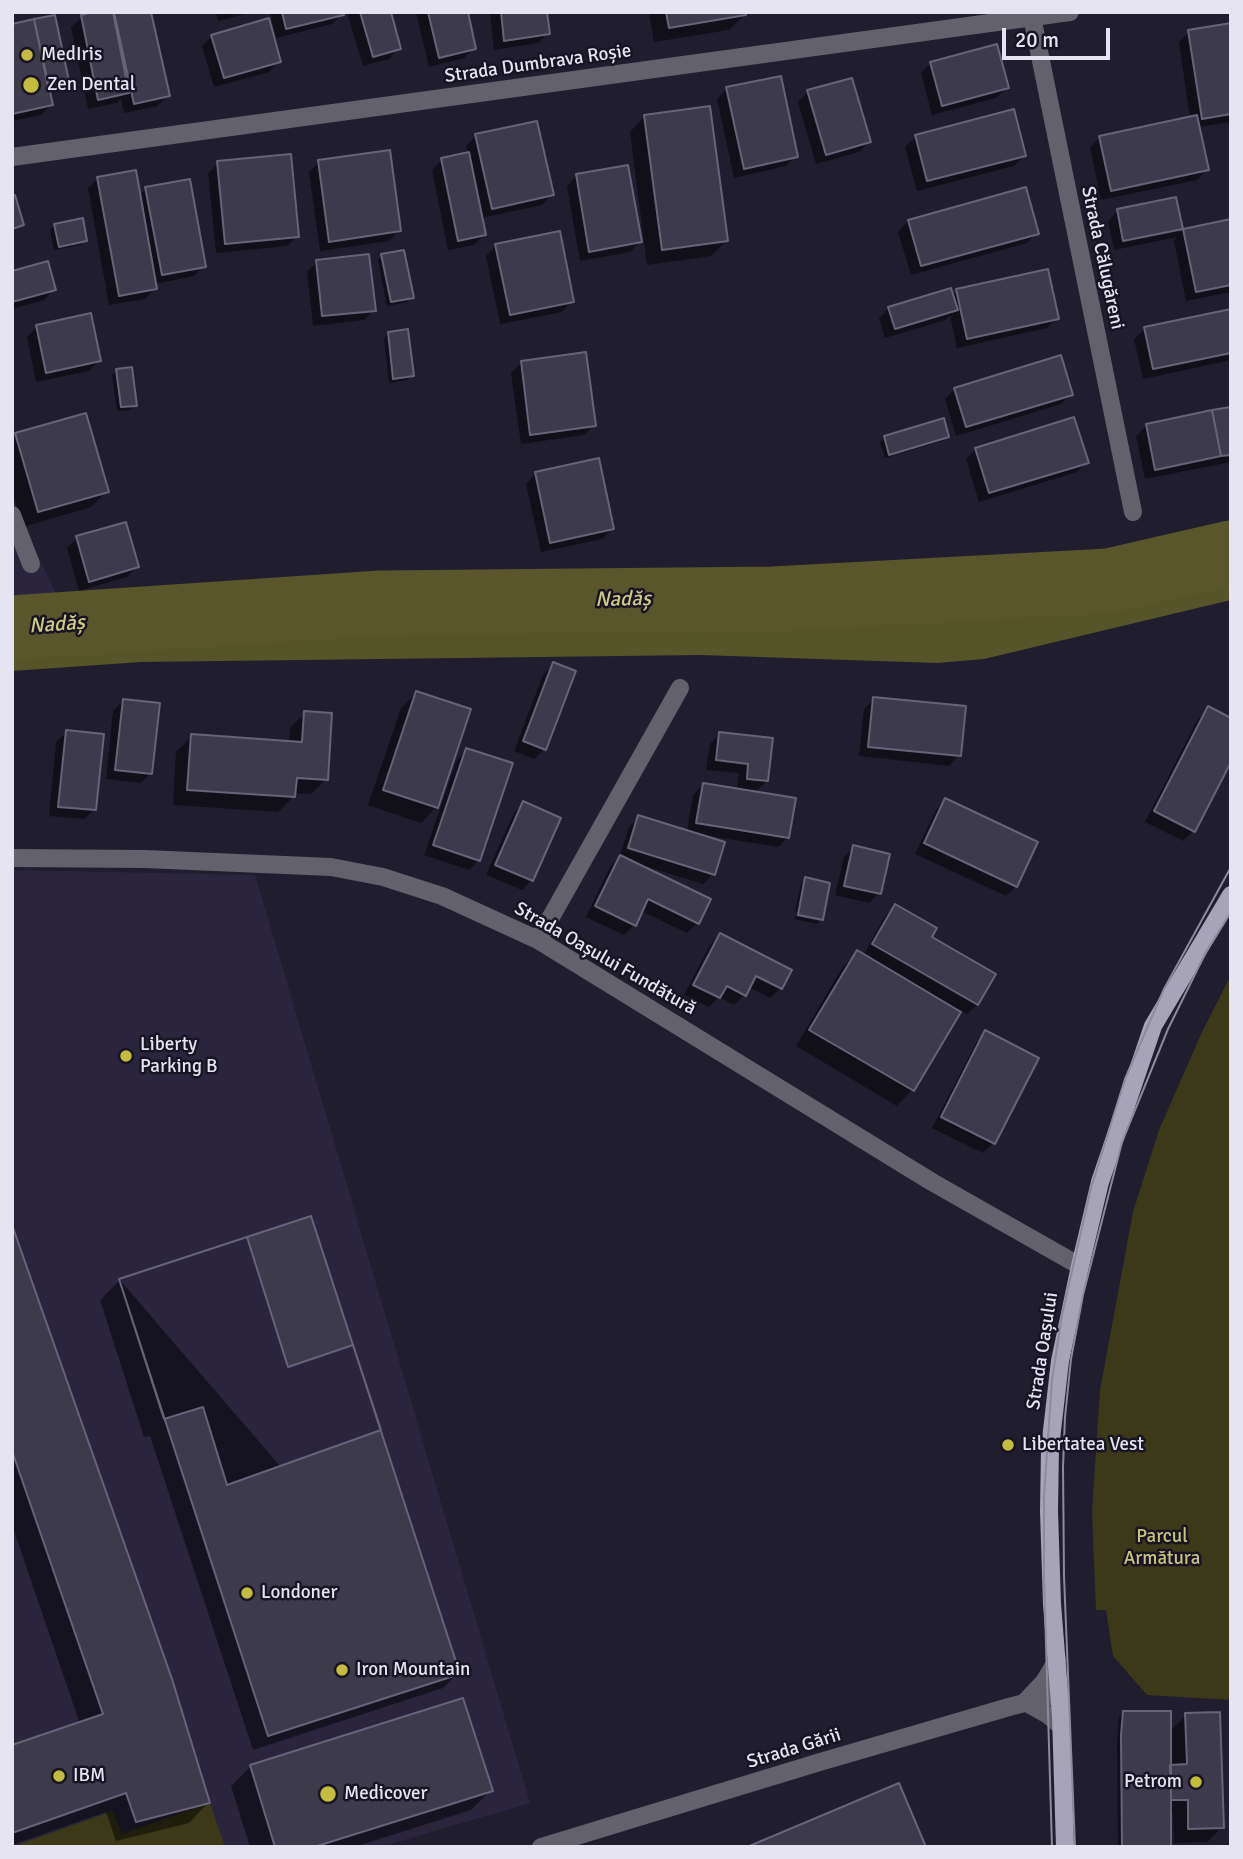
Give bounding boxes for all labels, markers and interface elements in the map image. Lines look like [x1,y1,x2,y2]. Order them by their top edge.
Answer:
scale bar [1005,14,1114,58]
text: 20 m [1015,27,1059,53]
street label: Strada Dumbrava Roșie [443,40,633,88]
place label: MedIris [41,44,102,66]
marker: MedIris [19,47,35,63]
place label: Zen Dental [47,74,135,96]
marker: Zen Dental [21,75,41,95]
street label: Strada Călugăreni [1076,184,1128,332]
water label: Nadăș [595,587,651,613]
water label: Nadăș [28,610,86,640]
street label: Strada Oașului Fundătură [510,898,700,1020]
place label: Liberty Parking B [140,1034,218,1078]
marker: Liberty Parking B [118,1048,134,1064]
street label: Strada Oașului [1022,1290,1064,1412]
place label: Libertatea Vest [1022,1434,1144,1456]
marker: Libertatea Vest [1000,1437,1016,1453]
park label: Parcul Armătura [1124,1526,1200,1570]
place label: Londoner [261,1582,337,1604]
marker: Londoner [239,1585,255,1601]
place label: Iron Mountain [356,1659,470,1681]
marker: Iron Mountain [334,1662,350,1678]
street label: Strada Gării [744,1724,844,1774]
place label: IBM [73,1765,105,1787]
marker: IBM [51,1768,67,1784]
place label: Petrom [1124,1771,1182,1793]
marker: Petrom [1188,1774,1204,1790]
place label: Medicover [344,1783,427,1805]
marker: Medicover [318,1784,338,1804]

